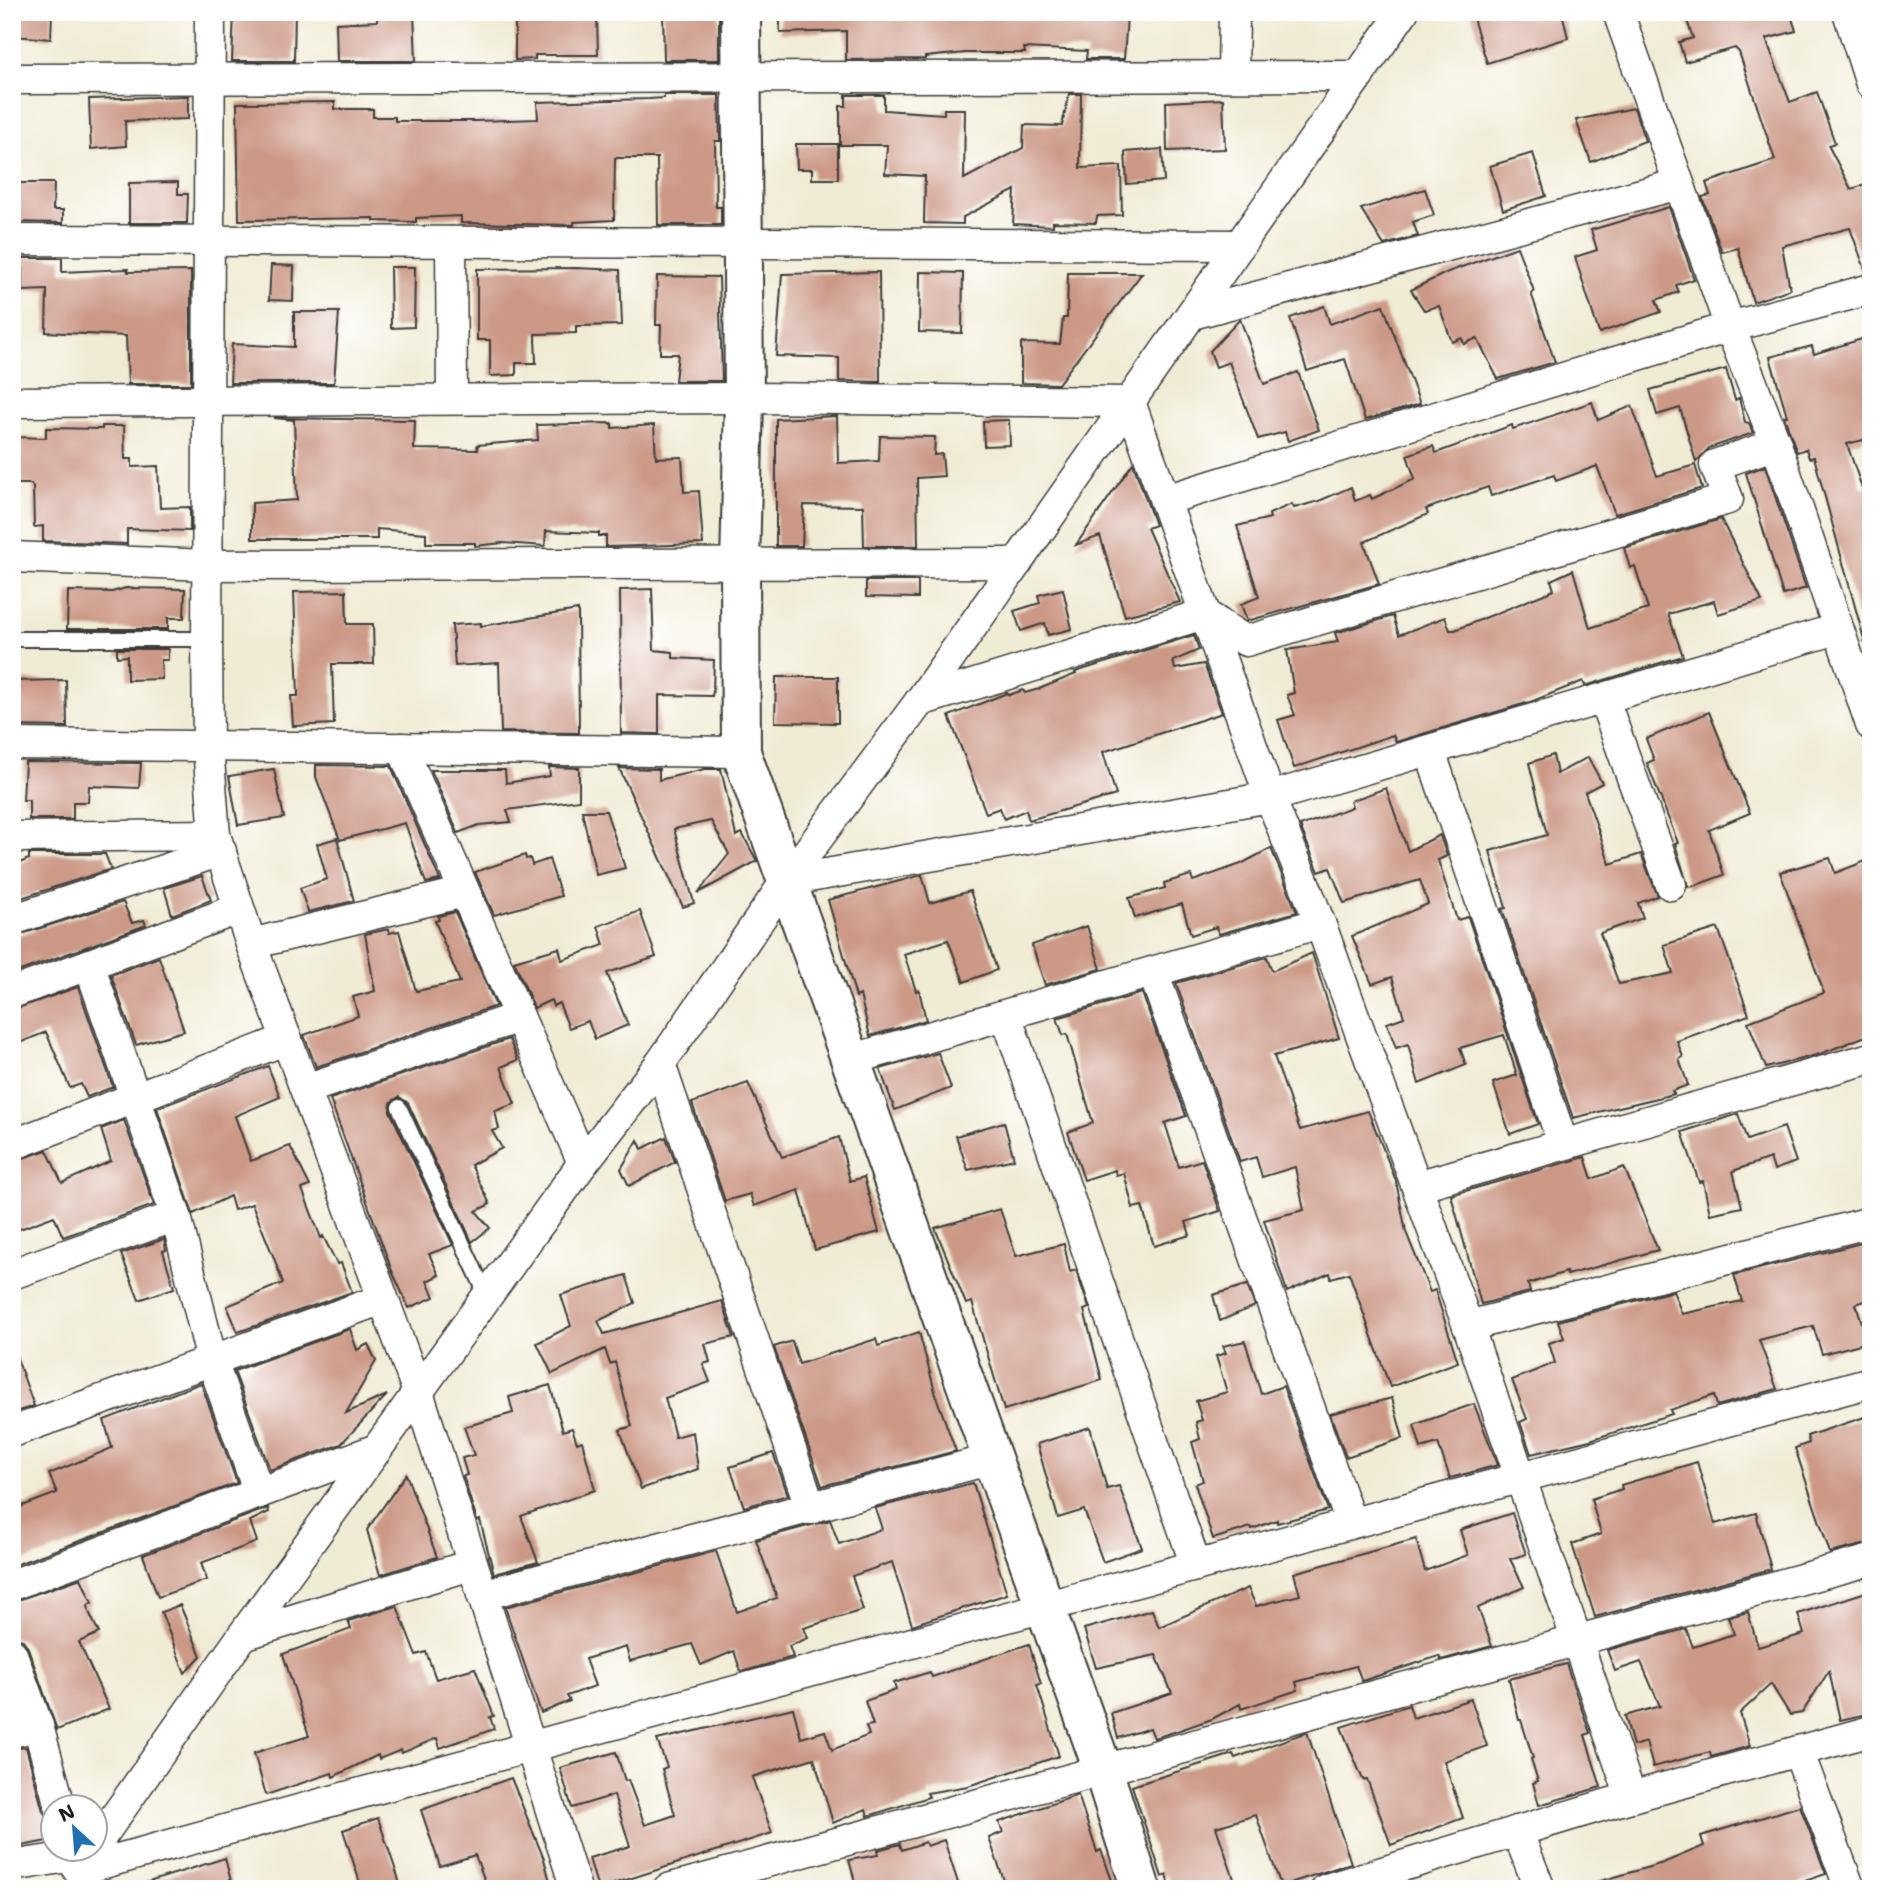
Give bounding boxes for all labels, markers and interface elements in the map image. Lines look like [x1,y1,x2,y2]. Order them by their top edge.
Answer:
north arrow [38,1792,108,1862]
text: N [55,1799,79,1828]

